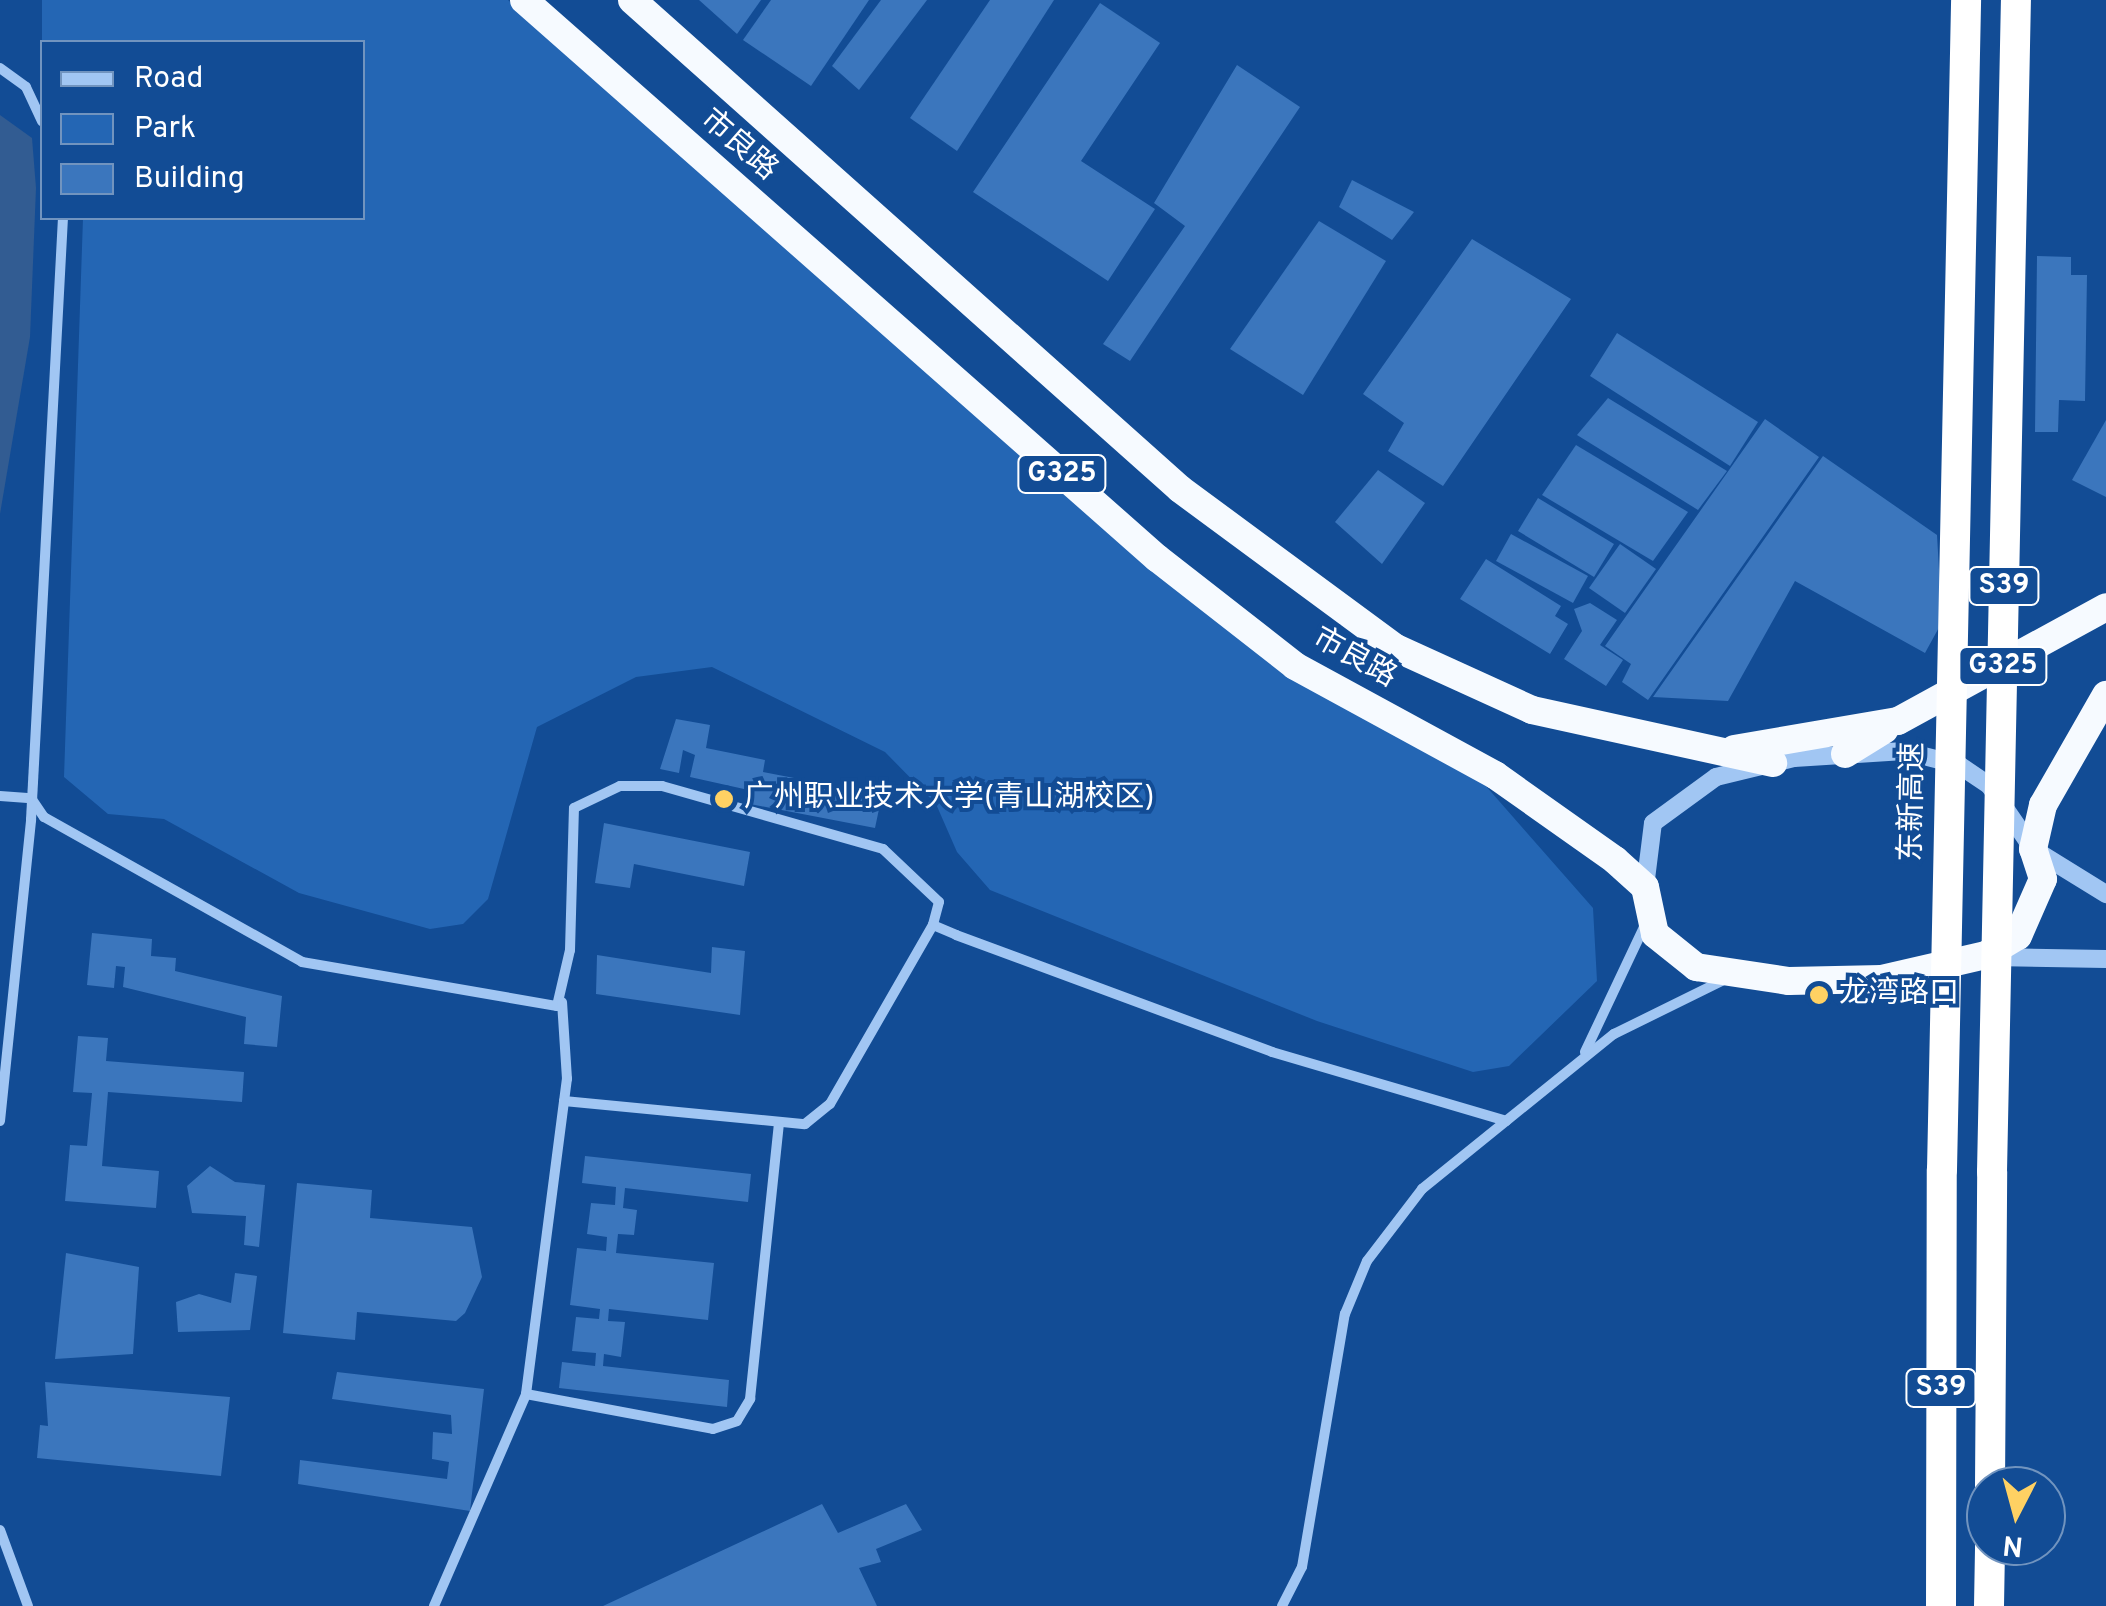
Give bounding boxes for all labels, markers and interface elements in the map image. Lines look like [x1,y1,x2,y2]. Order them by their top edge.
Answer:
legend [40,40,365,220]
text: Road [134,61,203,98]
street label: 市良路 [692,103,784,189]
text: Park [134,111,196,148]
text: Building [134,161,245,198]
road number: G325 [1017,451,1107,497]
road number: S39 [1966,563,2042,609]
street label: 市良路 [1306,621,1402,697]
road number: G325 [1958,643,2048,689]
street label: 东新高速 [1895,742,1933,862]
place label: 广州职业技术大学(青山湖校区) [744,781,1155,817]
marker: 广州职业技术大学(青山湖校区) [713,788,735,810]
place label: 龙湾路口 [1839,977,1959,1013]
marker: 龙湾路口 [1808,984,1830,1006]
road number: S39 [1904,1365,1978,1411]
north arrow [1966,1466,2066,1566]
text: N [2001,1525,2025,1563]

